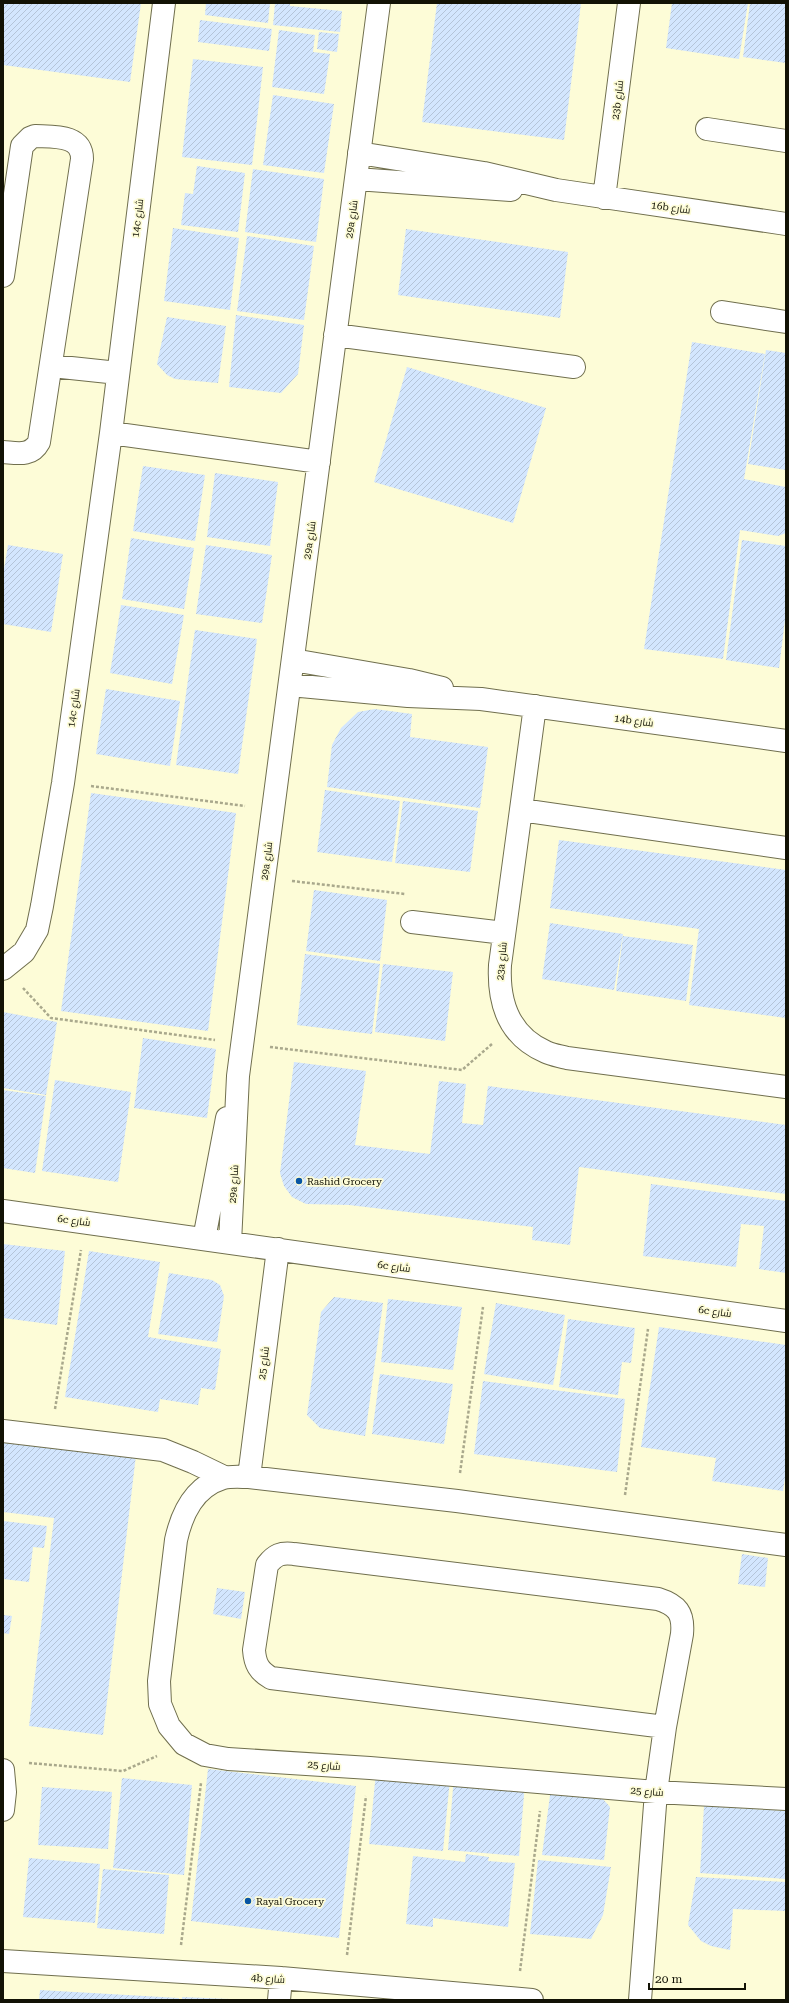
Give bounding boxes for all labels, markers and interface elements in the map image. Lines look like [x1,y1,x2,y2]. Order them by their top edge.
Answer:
street label: 23b شارع [610,80,626,120]
street label: 14c شارع [130,198,146,238]
street label: 29a شارع [343,199,361,239]
street label: 16b شارع [650,199,691,217]
street label: 29a شارع [301,520,319,560]
street label: 14c شارع [65,688,83,728]
street label: 14b شارع [613,712,654,730]
street label: 29a شارع [259,841,275,881]
street label: 23a شارع [494,941,510,981]
street label: 29a شارع [227,1164,241,1204]
marker: Rashid Grocery [294,1176,304,1186]
place label: Rashid Grocery [307,1176,382,1187]
street label: 6c شارع [57,1213,91,1229]
street label: 6c شارع [377,1259,411,1275]
street label: 6c شارع [698,1304,732,1320]
street label: شارع 25 [256,1346,272,1380]
street label: شارع 25 [307,1759,341,1773]
street label: شارع 25 [630,1785,664,1799]
marker: Rayal Grocery [243,1896,253,1906]
place label: Rayal Grocery [256,1896,324,1907]
scale bar [649,1965,745,1991]
street label: 4b شارع [251,1972,285,1986]
text: 20 m [655,1972,682,1986]

